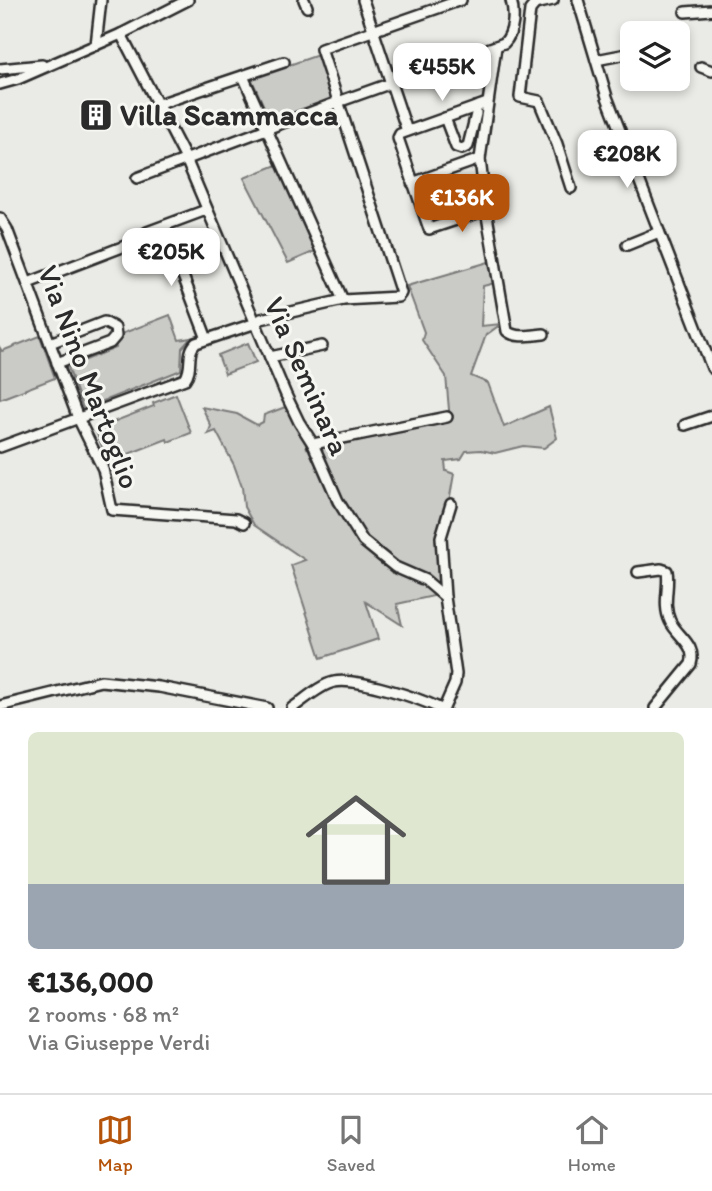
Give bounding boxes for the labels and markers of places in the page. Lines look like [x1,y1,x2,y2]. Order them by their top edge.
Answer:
pin: €455K [393,43,491,103]
building icon: Villa Scammacca [77,96,115,134]
place label: Villa Scammacca [120,96,338,133]
pin: €208K [578,130,676,190]
pin: €136K [413,174,511,234]
pin: €205K [122,229,220,288]

